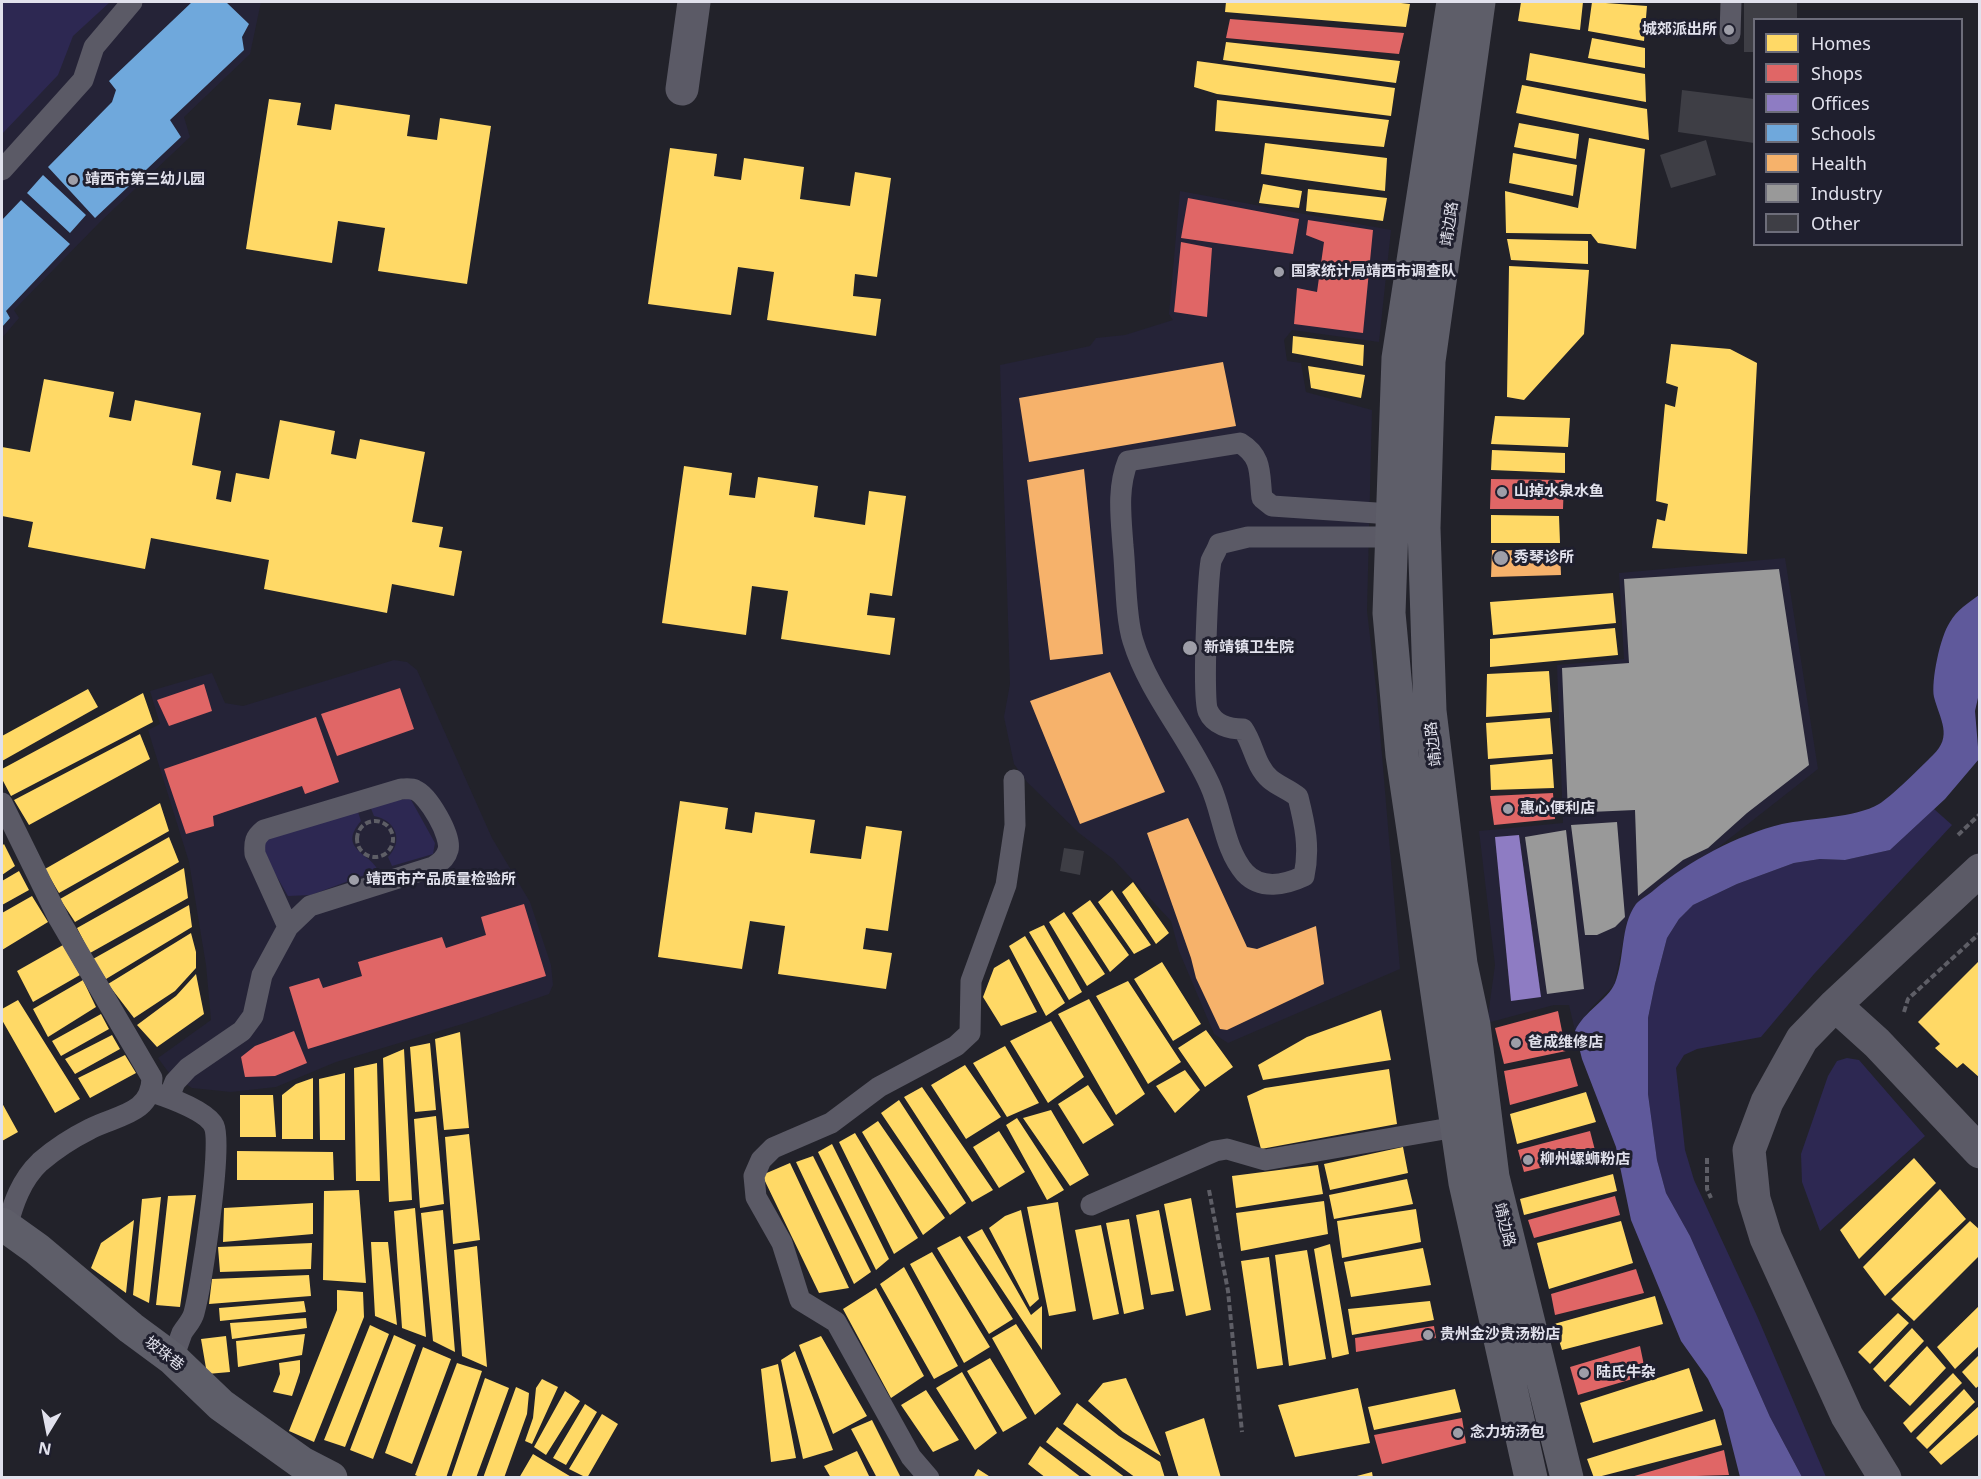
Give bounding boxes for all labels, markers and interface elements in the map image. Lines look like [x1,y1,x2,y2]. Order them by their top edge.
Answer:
legend [1753,18,1963,246]
place label: 城郊派出所 [1642,21,1717,39]
marker: 城郊派出所 [1722,23,1736,37]
text: Homes [1811,31,1871,55]
text: Shops [1811,61,1863,85]
text: Offices [1811,91,1870,115]
text: Schools [1811,121,1876,145]
text: Health [1811,151,1867,175]
place label: 靖西市第三幼儿园 [85,171,205,189]
marker: 靖西市第三幼儿园 [66,173,80,187]
text: Industry [1811,181,1882,205]
street label: 靖边路 [1438,200,1462,248]
text: Other [1811,211,1860,235]
place label: 国家统计局靖西市调查队 [1291,263,1456,281]
marker: 国家统计局靖西市调查队 [1272,265,1286,279]
place label: 山掉水泉水鱼 [1514,483,1604,501]
marker: 山掉水泉水鱼 [1495,485,1509,499]
marker: 秀琴诊所 [1492,549,1510,567]
place label: 秀琴诊所 [1514,549,1574,567]
marker: 新靖镇卫生院 [1181,639,1199,657]
place label: 新靖镇卫生院 [1204,639,1294,657]
street label: 靖边路 [1422,721,1446,767]
place label: 惠心便利店 [1520,800,1595,818]
marker: 惠心便利店 [1501,802,1515,816]
place label: 靖西市产品质量检验所 [366,871,516,889]
marker: 靖西市产品质量检验所 [347,873,361,887]
place label: 爸成维修店 [1528,1034,1603,1052]
marker: 爸成维修店 [1509,1036,1523,1050]
place label: 柳州螺蛳粉店 [1540,1151,1630,1169]
marker: 柳州螺蛳粉店 [1521,1153,1535,1167]
street label: 靖边路 [1490,1201,1518,1249]
place label: 贵州金沙贵汤粉店 [1440,1326,1560,1344]
marker: 贵州金沙贵汤粉店 [1421,1328,1435,1342]
street label: 坡珠巷 [141,1333,187,1375]
place label: 陆氏牛杂 [1596,1364,1656,1382]
marker: 陆氏牛杂 [1577,1366,1591,1380]
north arrow [18,1401,78,1461]
place label: 念力坊汤包 [1470,1424,1545,1442]
marker: 念力坊汤包 [1451,1426,1465,1440]
text: N [37,1437,53,1461]

